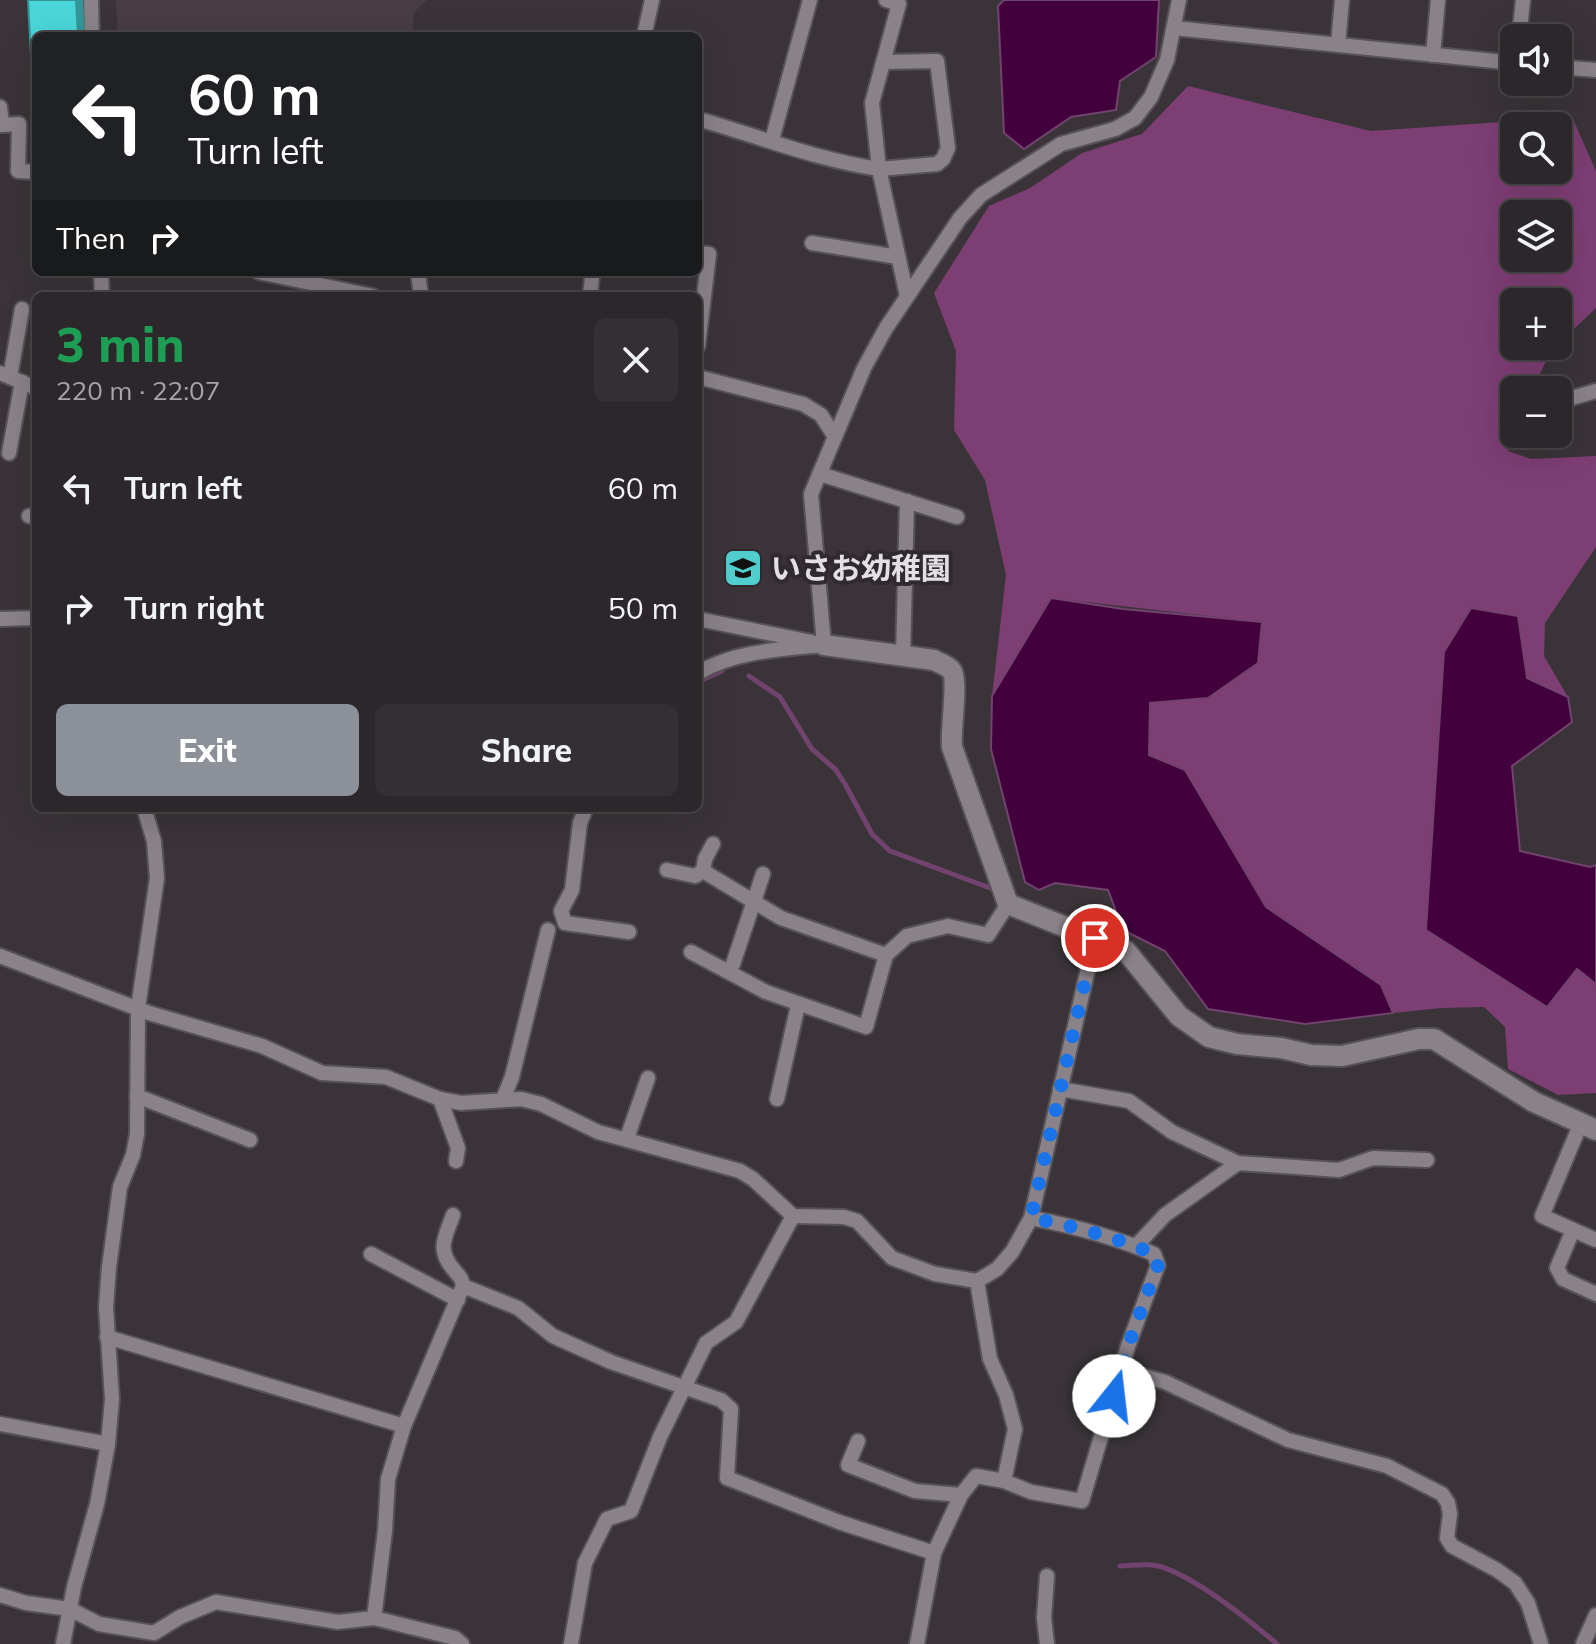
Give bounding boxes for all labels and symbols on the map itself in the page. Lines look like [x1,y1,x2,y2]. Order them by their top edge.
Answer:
school or university icon: いさお幼稚園 [722,547,764,589]
place label: いさお幼稚園 [771,549,951,587]
pin [1061,904,1129,972]
position arrow [1072,1354,1156,1438]

